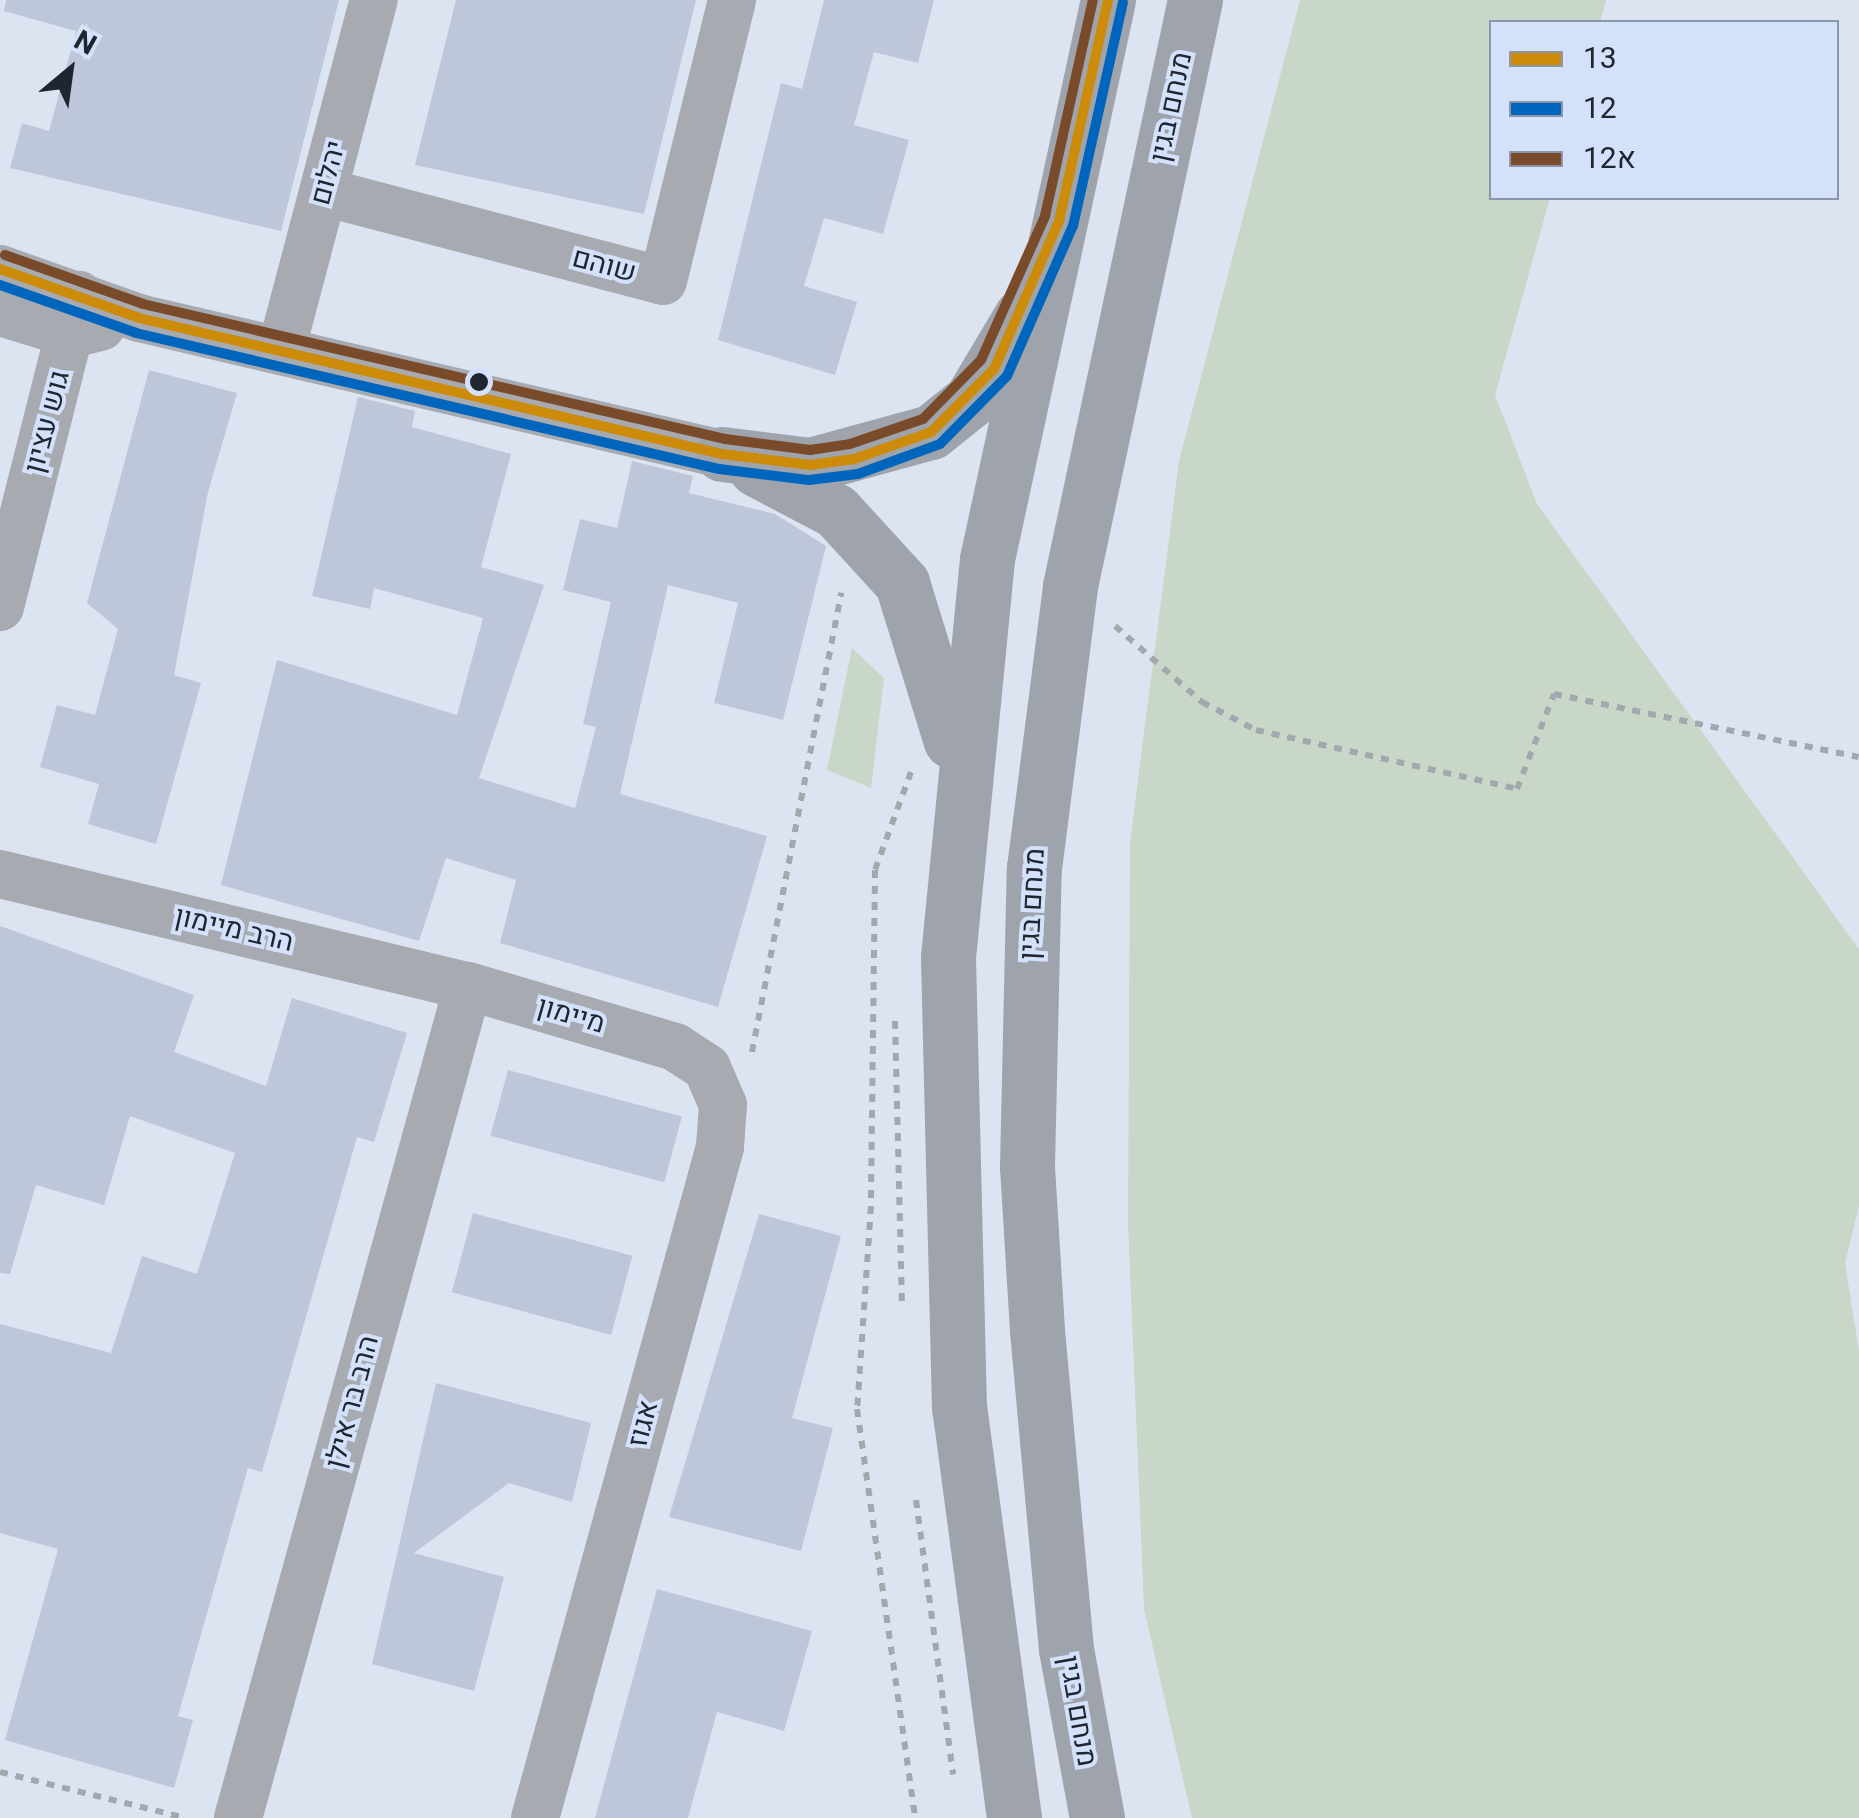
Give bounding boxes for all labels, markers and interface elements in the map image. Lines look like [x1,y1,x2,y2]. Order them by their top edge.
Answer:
north arrow [20,20,120,120]
legend [1489,20,1839,200]
text: N [66,21,103,66]
text: 13 [1583,37,1617,81]
street label: מנחם בגין [1144,49,1200,165]
text: 12 [1583,87,1617,131]
street label: יהלום [304,137,354,209]
text: 12א [1583,137,1636,181]
street label: שוהם [568,241,640,291]
street label: גוש עציון [18,367,78,477]
unlabelled marker [469,372,489,392]
street label: מנחם בגין [1013,847,1053,961]
street label: הרב מיימון [171,900,297,960]
street label: מיימון [533,990,609,1042]
street label: הרב בר אילן [319,1332,387,1472]
street label: אגוז [622,1397,666,1451]
street label: מנחם בגין [1051,1653,1103,1769]

